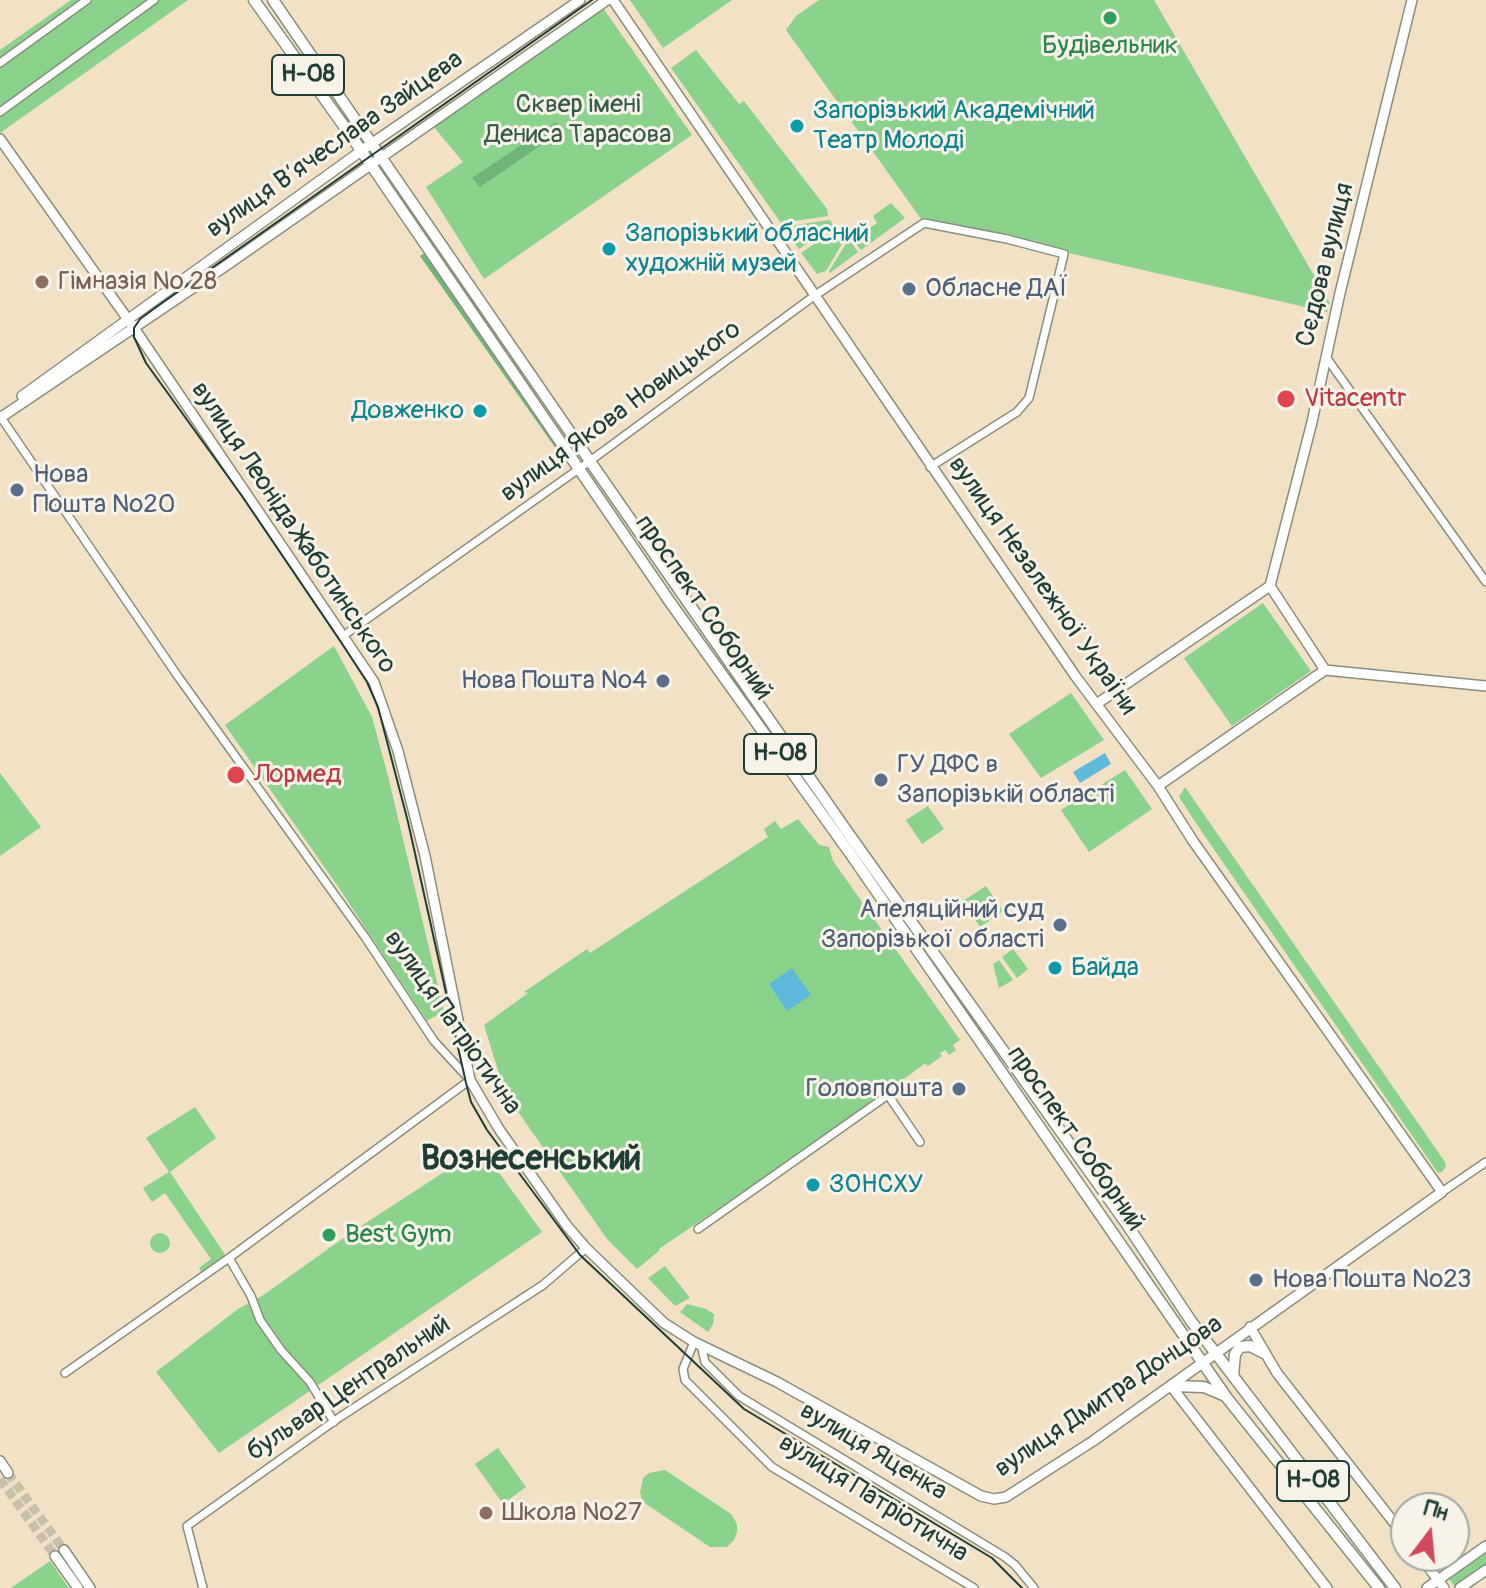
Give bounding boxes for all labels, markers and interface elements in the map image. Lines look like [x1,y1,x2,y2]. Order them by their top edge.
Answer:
marker: Будівельник [1101,9,1119,27]
place label: Будівельник [1042,30,1178,62]
street label: вулиця Вʼячеслава Зайцева [201,44,469,246]
road number: Н-08 [272,55,344,95]
park label: Сквер імені Дениса Тарасова [485,89,671,150]
place label: Запорізький Академічний Театр Молоді [813,95,1095,156]
marker: Запорізький Академічний Театр Молоді [788,117,806,135]
street label: Сєдова вулиця [1291,180,1361,350]
place label: Запорізький обласний художній музей [625,218,869,280]
marker: Запорізький обласний художній музей [600,240,618,258]
place label: Гімназія № 28 [58,266,217,298]
marker: Гімназія № 28 [33,273,51,291]
place label: Обласне ДАЇ [925,273,1068,305]
marker: Обласне ДАЇ [900,280,918,298]
street label: вулиця Якова Новицького [495,314,747,510]
street label: вулиця Леоніда Жаботинського [184,376,402,680]
place label: Vitacentr [1304,383,1406,415]
marker: Vitacentr [1275,388,1297,410]
place label: Довженко [352,395,464,427]
marker: Довженко [471,402,489,420]
street label: вулиця Незалежної України [941,451,1143,721]
place label: Нова Пошта №20 [33,459,176,520]
marker: Нова Пошта №20 [8,481,26,499]
street label: проспект Соборний [627,509,779,707]
place label: Нова Пошта №4 [461,665,647,697]
marker: Нова Пошта №4 [654,672,672,690]
road number: Н-08 [744,734,816,774]
place label: ГУ ДФС в Запорізькій області [897,749,1114,810]
place label: Лормед [254,759,341,791]
marker: Лормед [225,764,247,786]
marker: ГУ ДФС в Запорізькій області [872,771,890,789]
place label: Апеляційний суд Запорізької області [821,894,1044,956]
marker: Апеляційний суд Запорізької області [1051,916,1069,934]
street label: вулиця Патріотична [377,925,527,1121]
place label: Байда [1071,952,1139,984]
marker: Байда [1046,959,1064,977]
street label: проспект Соборний [999,1040,1151,1238]
place label: Головпошта [805,1073,943,1105]
marker: Головпошта [950,1080,968,1098]
district label: Вознесенський [421,1140,641,1180]
place label: ЗОНСХУ [829,1169,923,1201]
marker: ЗОНСХУ [804,1176,822,1194]
place label: Best Gym [345,1219,452,1251]
marker: Best Gym [320,1226,338,1244]
place label: Нова Пошта №23 [1272,1264,1471,1296]
marker: Нова Пошта №23 [1247,1271,1265,1289]
street label: бульвар Центральний [241,1309,457,1469]
street label: вулиця Дмитра Донцова [989,1309,1229,1485]
street label: вулиця Яценка [794,1396,952,1508]
street label: вулиця Патріотична [772,1428,974,1570]
road number: Н-08 [1277,1461,1349,1501]
north arrow [1390,1492,1470,1572]
text: Пн [1421,1494,1452,1528]
place label: Школа №27 [502,1497,642,1529]
marker: Школа №27 [477,1504,495,1522]

